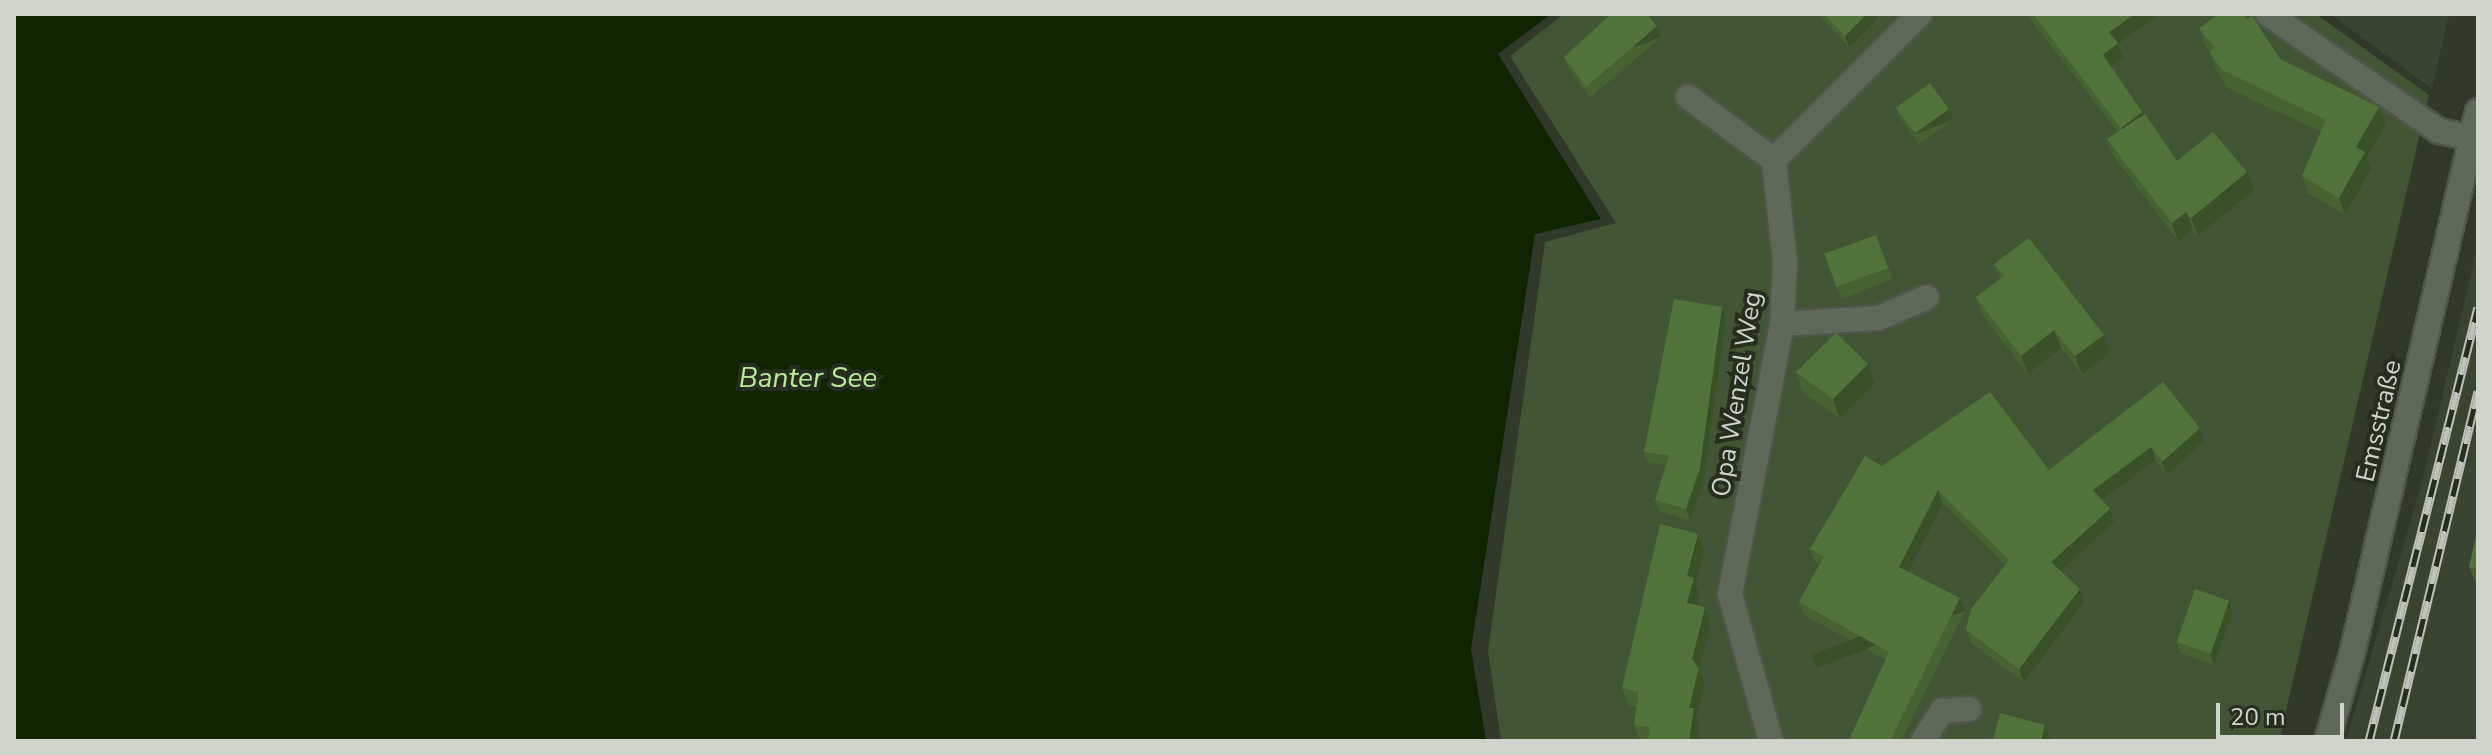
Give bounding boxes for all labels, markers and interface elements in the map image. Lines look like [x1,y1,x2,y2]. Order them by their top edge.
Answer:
street label: Opa Wenzel Weg [1705,289,1769,499]
street label: Emsstraße [2350,357,2408,485]
water label: Banter See [739,361,877,395]
scale bar [2220,687,2348,737]
text: 20 m [2230,701,2286,733]

